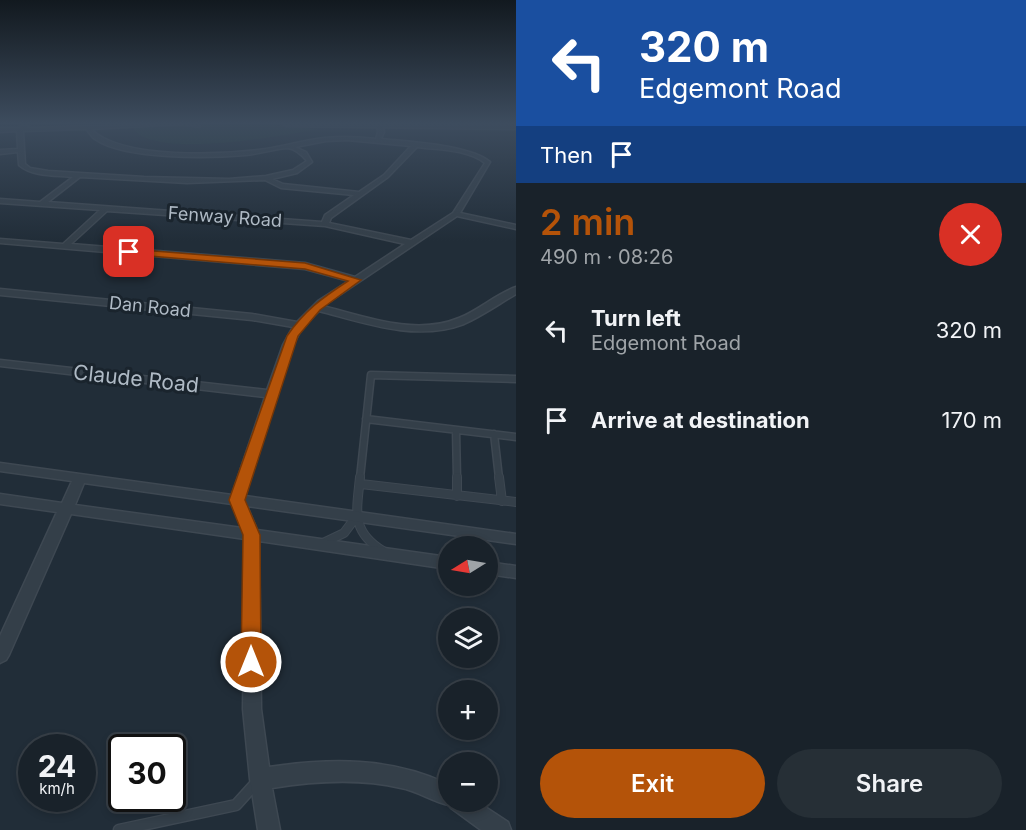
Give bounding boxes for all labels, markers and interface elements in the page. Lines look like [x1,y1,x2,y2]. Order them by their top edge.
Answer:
text: 320 m [639,21,769,72]
icon: left [540,24,618,102]
text: Edgemont Road [639,72,841,105]
icon: arrive [605,138,638,171]
text: Then [540,142,593,168]
text: 2 min [540,200,635,244]
street label: Fenway Road [167,202,283,231]
button: close [939,203,1002,266]
pin [103,226,154,277]
icon: arrive [112,235,145,268]
text: 490 m · 08:26 [540,245,673,269]
street label: Dan Road [108,292,192,321]
text: Turn left [591,305,681,331]
icon: left [540,314,573,347]
text: 320 m [936,317,1002,343]
text: Edgemont Road [591,331,741,355]
street label: Claude Road [72,359,200,398]
icon: arrive [540,404,573,437]
text: Arrive at destination [591,407,810,433]
text: 170 m [942,407,1002,433]
north arrow [438,536,498,596]
map controls [438,536,498,812]
button: layers [438,608,498,668]
position arrow [219,630,283,694]
button: + [438,680,498,740]
speed limit sign: 30 [108,734,186,812]
text: 24 [38,748,76,784]
button: Exit [540,749,765,818]
button: Share [777,749,1002,818]
button: − [438,752,498,812]
text: km/h [39,779,75,798]

